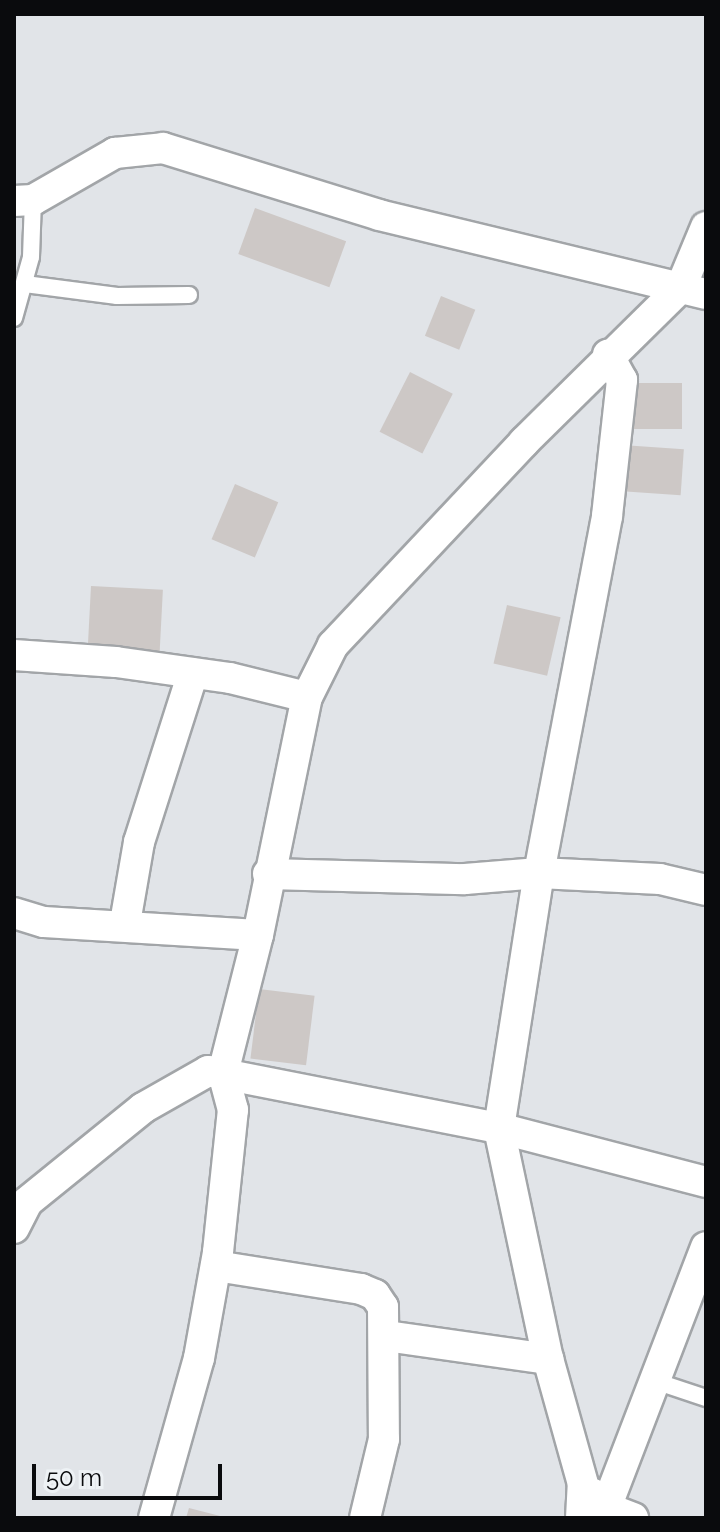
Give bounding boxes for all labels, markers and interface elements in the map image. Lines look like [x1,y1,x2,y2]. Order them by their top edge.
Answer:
scale bar [36,1448,226,1498]
text: 50 m [46,1463,102,1492]

